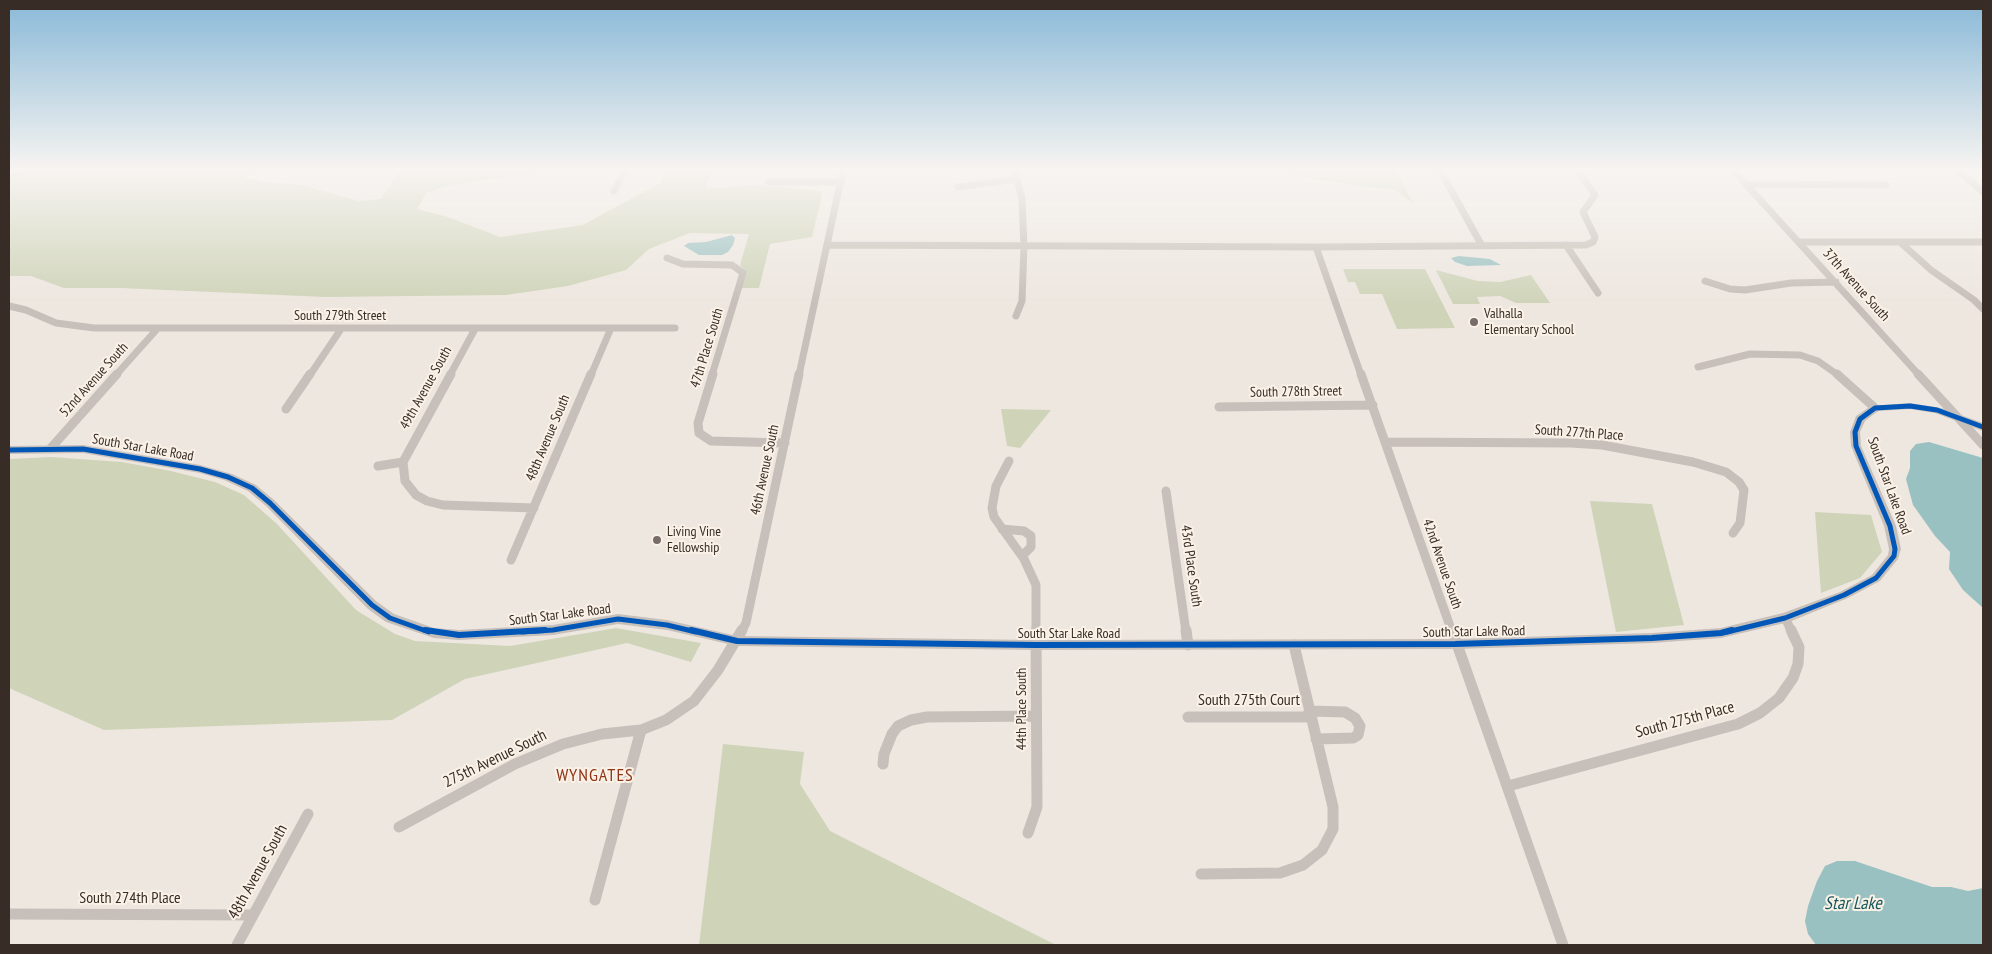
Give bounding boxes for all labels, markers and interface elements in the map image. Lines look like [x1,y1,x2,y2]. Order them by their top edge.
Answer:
street label: 37th Avenue South [1819,245,1893,325]
street label: 47th Place South [687,306,727,390]
place label: Valhalla Elementary School [1484,306,1574,338]
street label: South 279th Street [294,308,386,324]
marker: Valhalla Elementary School [1468,316,1480,328]
street label: 52nd Avenue South [56,339,132,421]
street label: 49th Avenue South [396,344,456,432]
street label: South 278th Street [1250,383,1342,401]
street label: 48th Avenue South [522,392,574,484]
street label: South 277th Place [1534,422,1624,444]
street label: 46th Avenue South [747,423,783,517]
street label: South Star Lake Road [91,431,195,465]
street label: South Star Lake Road [1864,435,1914,537]
street label: 42nd Avenue South [1419,517,1465,611]
place label: Living Vine Fellowship [667,524,721,556]
street label: 43rd Place South [1177,524,1205,608]
marker: Living Vine Fellowship [651,534,663,546]
street label: South Star Lake Road [508,600,612,630]
street label: South Star Lake Road [1423,623,1525,641]
street label: South Star Lake Road [1018,626,1120,642]
street label: 44th Place South [1014,668,1030,750]
street label: South 275th Court [1198,690,1300,710]
street label: South 275th Place [1634,698,1736,742]
street label: 275th Avenue South [440,726,550,792]
district label: WYNGATES [555,765,635,787]
street label: 48th Avenue South [224,821,292,923]
street label: South 274th Place [79,888,181,908]
water label: Star Lake [1824,893,1882,915]

